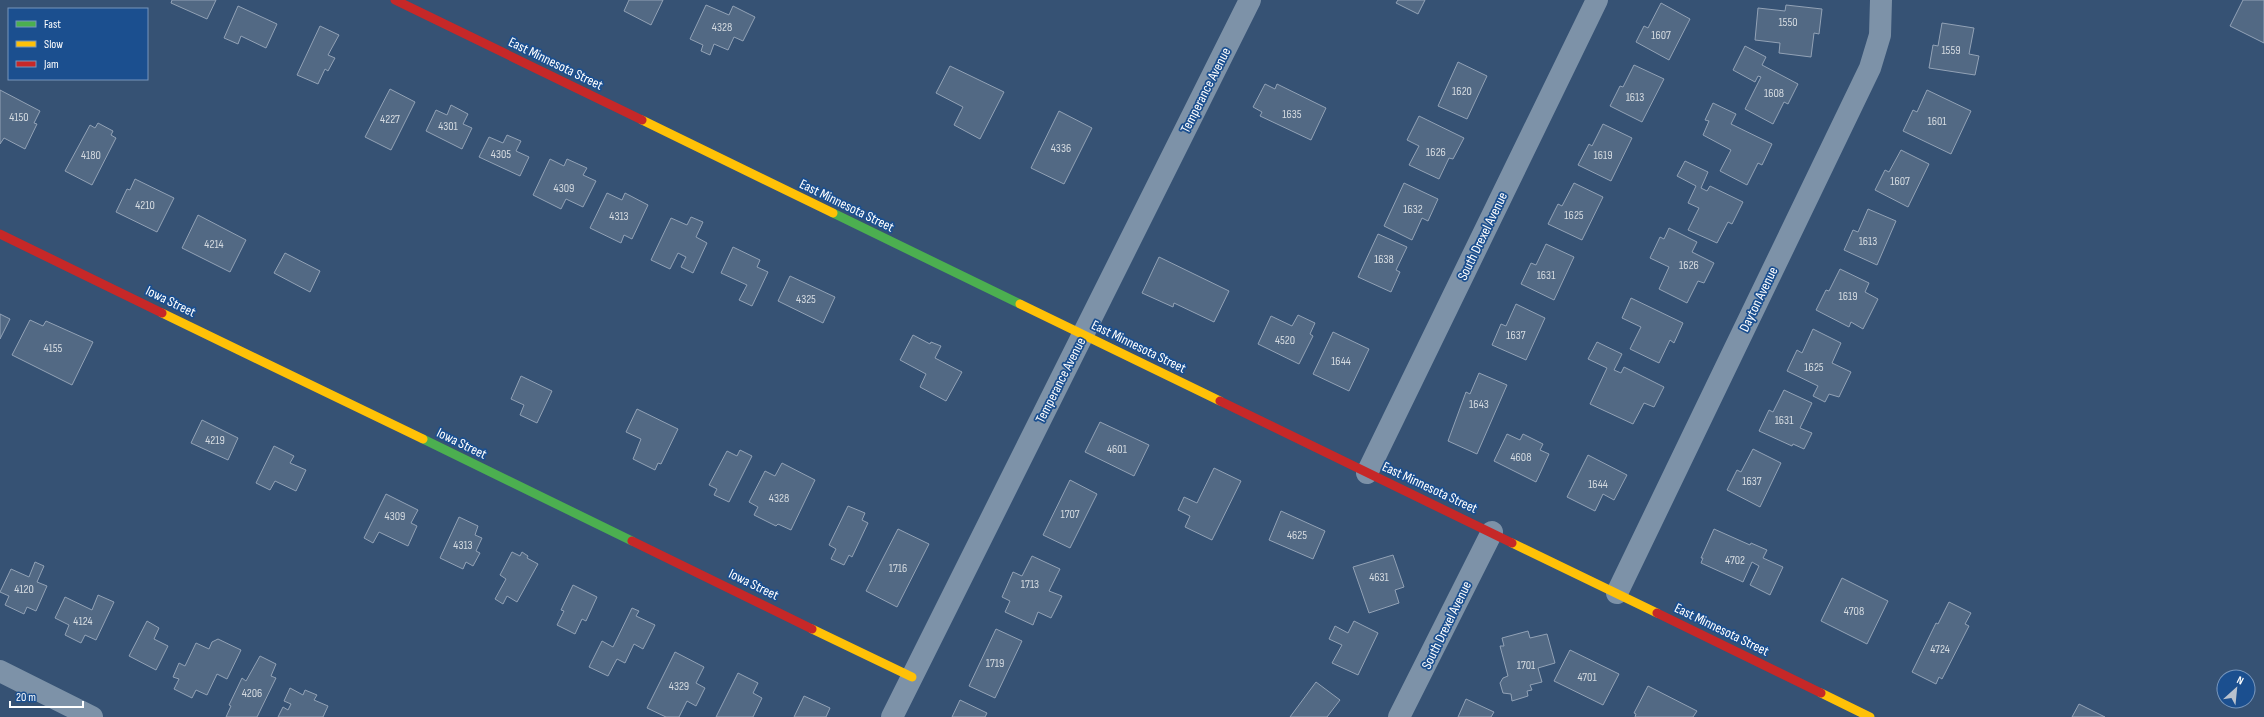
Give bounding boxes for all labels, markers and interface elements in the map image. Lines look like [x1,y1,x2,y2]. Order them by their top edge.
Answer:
legend [8,8,148,80]
house number: 1550 [1778,15,1798,30]
text: Fast [44,17,61,32]
house number: 4328 [712,20,732,35]
house number: 1607 [1651,28,1671,43]
street label: East Minnesota Street [506,33,606,94]
text: Slow [44,37,63,52]
house number: 1559 [1941,43,1961,58]
street label: Temperance Avenue [1177,45,1234,136]
text: Jam [43,57,59,72]
house number: 1620 [1452,84,1472,99]
house number: 1608 [1764,86,1784,101]
house number: 1613 [1626,90,1644,105]
house number: 1635 [1282,107,1302,122]
house number: 4150 [9,110,29,125]
house number: 4227 [380,112,400,127]
house number: 1601 [1927,114,1947,129]
house number: 4301 [438,119,459,134]
house number: 4336 [1051,141,1071,156]
house number: 1626 [1426,145,1446,160]
house number: 4305 [491,147,511,162]
house number: 4180 [81,148,101,163]
house number: 1619 [1594,148,1612,163]
house number: 1607 [1890,174,1910,189]
street label: East Minnesota Street [797,175,897,236]
house number: 4309 [554,181,574,196]
street label: South Drexel Avenue [1454,189,1511,283]
house number: 4210 [135,198,155,213]
house number: 1632 [1403,202,1423,217]
house number: 1625 [1564,208,1584,223]
house number: 4313 [609,209,629,224]
house number: 1613 [1859,234,1877,249]
house number: 4214 [204,237,224,252]
house number: 1638 [1374,252,1394,267]
house number: 1626 [1679,258,1699,273]
street label: Dayton Avenue [1735,264,1781,334]
house number: 1631 [1537,268,1556,283]
street label: Iowa Street [143,282,199,321]
house number: 1619 [1839,289,1857,304]
house number: 4325 [796,292,816,307]
street label: East Minnesota Street [1089,316,1189,377]
house number: 1637 [1506,328,1526,343]
house number: 4520 [1275,333,1295,348]
street label: Temperance Avenue [1032,335,1089,426]
house number: 4155 [44,341,63,356]
house number: 1644 [1331,354,1351,369]
house number: 1625 [1804,360,1824,375]
house number: 1643 [1469,397,1489,412]
house number: 1631 [1775,413,1794,428]
street label: Iowa Street [434,424,490,463]
house number: 4219 [205,433,225,448]
house number: 4601 [1107,442,1128,457]
house number: 4608 [1511,450,1531,465]
street label: East Minnesota Street [1379,458,1480,517]
house number: 1637 [1742,474,1762,489]
house number: 1644 [1588,477,1608,492]
house number: 4328 [769,491,789,506]
house number: 1707 [1060,507,1080,522]
house number: 4309 [385,509,405,524]
house number: 4625 [1287,528,1307,543]
house number: 4313 [453,538,473,553]
house number: 4702 [1725,553,1745,568]
house number: 1716 [889,561,907,576]
street label: Iowa Street [726,565,782,604]
house number: 4631 [1369,570,1390,585]
house number: 1713 [1021,577,1039,592]
street label: South Drexel Avenue [1418,578,1475,672]
house number: 4120 [14,582,34,597]
street label: East Minnesota Street [1672,599,1772,660]
house number: 4708 [1844,604,1864,619]
house number: 4124 [73,614,93,629]
house number: 4724 [1930,642,1950,657]
house number: 1719 [986,656,1004,671]
house number: 1701 [1517,658,1536,673]
north arrow [2216,669,2256,709]
house number: 4701 [1577,670,1597,685]
text: N [2235,673,2246,688]
house number: 4329 [669,679,689,694]
scale bar [10,683,83,709]
house number: 4206 [242,686,262,701]
text: 20 m [16,690,36,705]

